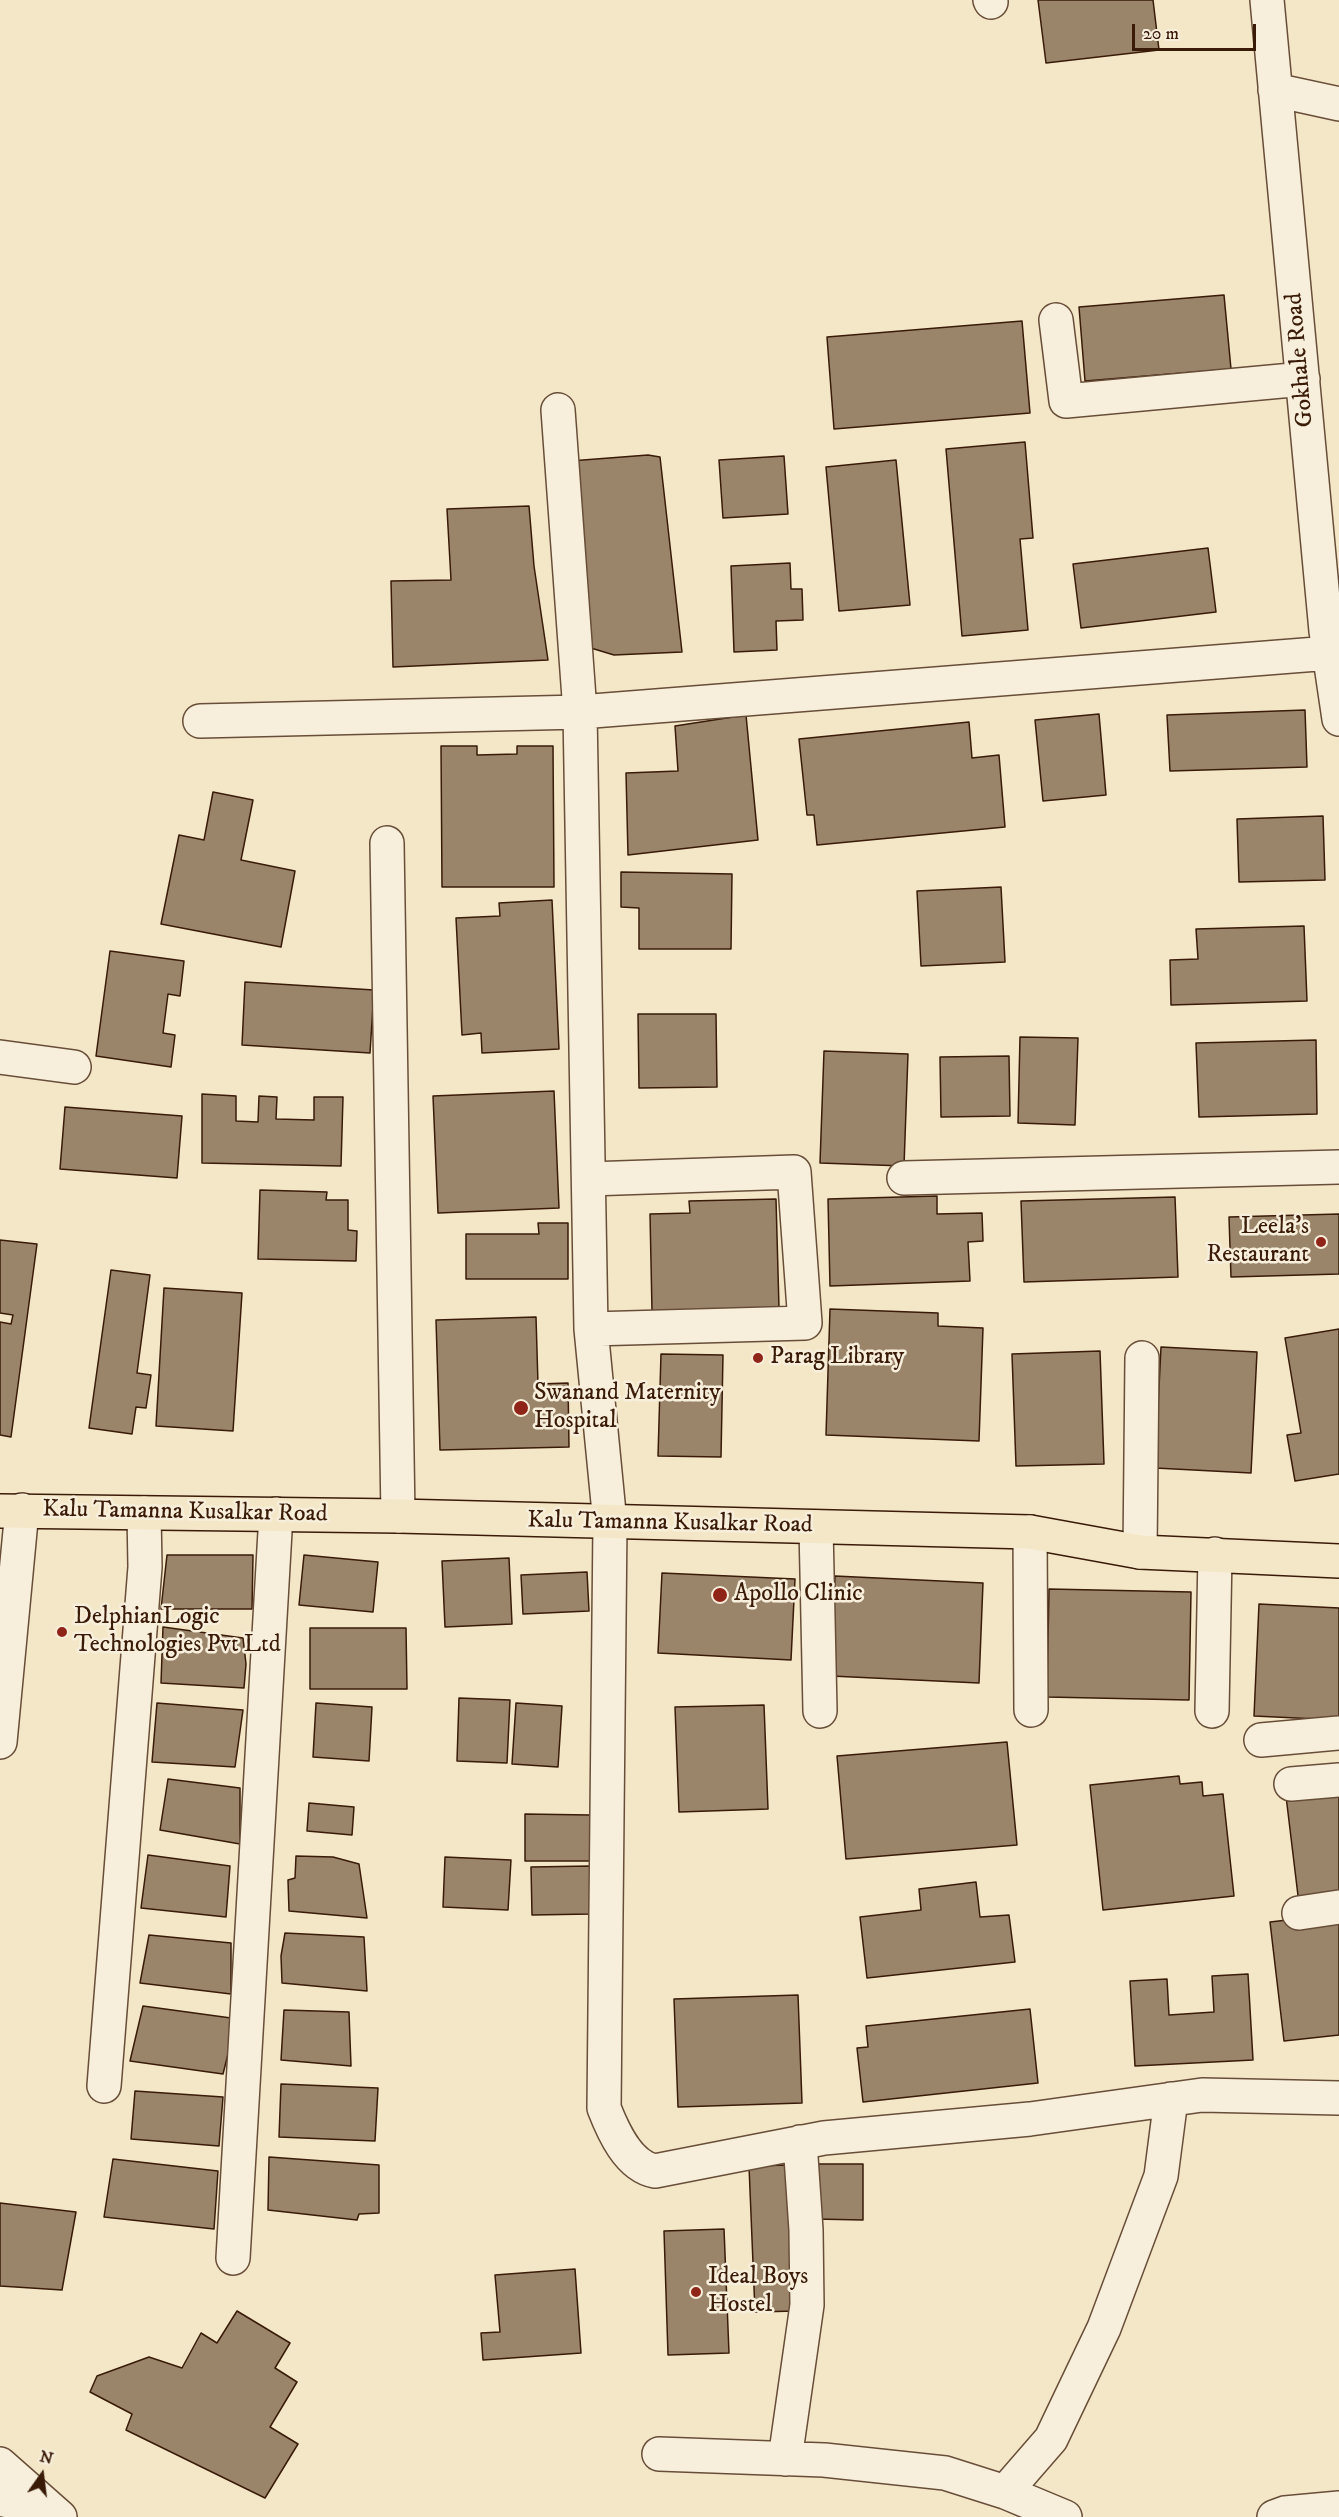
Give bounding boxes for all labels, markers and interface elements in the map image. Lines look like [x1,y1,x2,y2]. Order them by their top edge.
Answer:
scale bar [1135,12,1260,50]
text: 20 m [1143,23,1179,45]
street label: Gokhale Road [1281,292,1321,428]
place label: Leela's Restaurant [1207,1214,1309,1270]
marker: Leela's Restaurant [1314,1235,1328,1249]
place label: Parag Library [770,1344,904,1372]
marker: Parag Library [751,1351,765,1365]
place label: Swanand Maternity Hospital [534,1380,721,1436]
marker: Swanand Maternity Hospital [512,1399,530,1417]
street label: Kalu Tamanna Kusalkar Road [42,1496,328,1530]
street label: Kalu Tamanna Kusalkar Road [527,1507,813,1541]
place label: Apollo Clinic [734,1581,862,1609]
marker: Apollo Clinic [711,1586,729,1604]
place label: DelphianLogic Technologies Pvt Ltd [74,1604,281,1660]
marker: DelphianLogic Technologies Pvt Ltd [55,1625,69,1639]
place label: Ideal Boys Hostel [708,2264,808,2320]
marker: Ideal Boys Hostel [689,2285,703,2299]
north arrow [12,2445,72,2505]
text: N [38,2446,55,2469]

